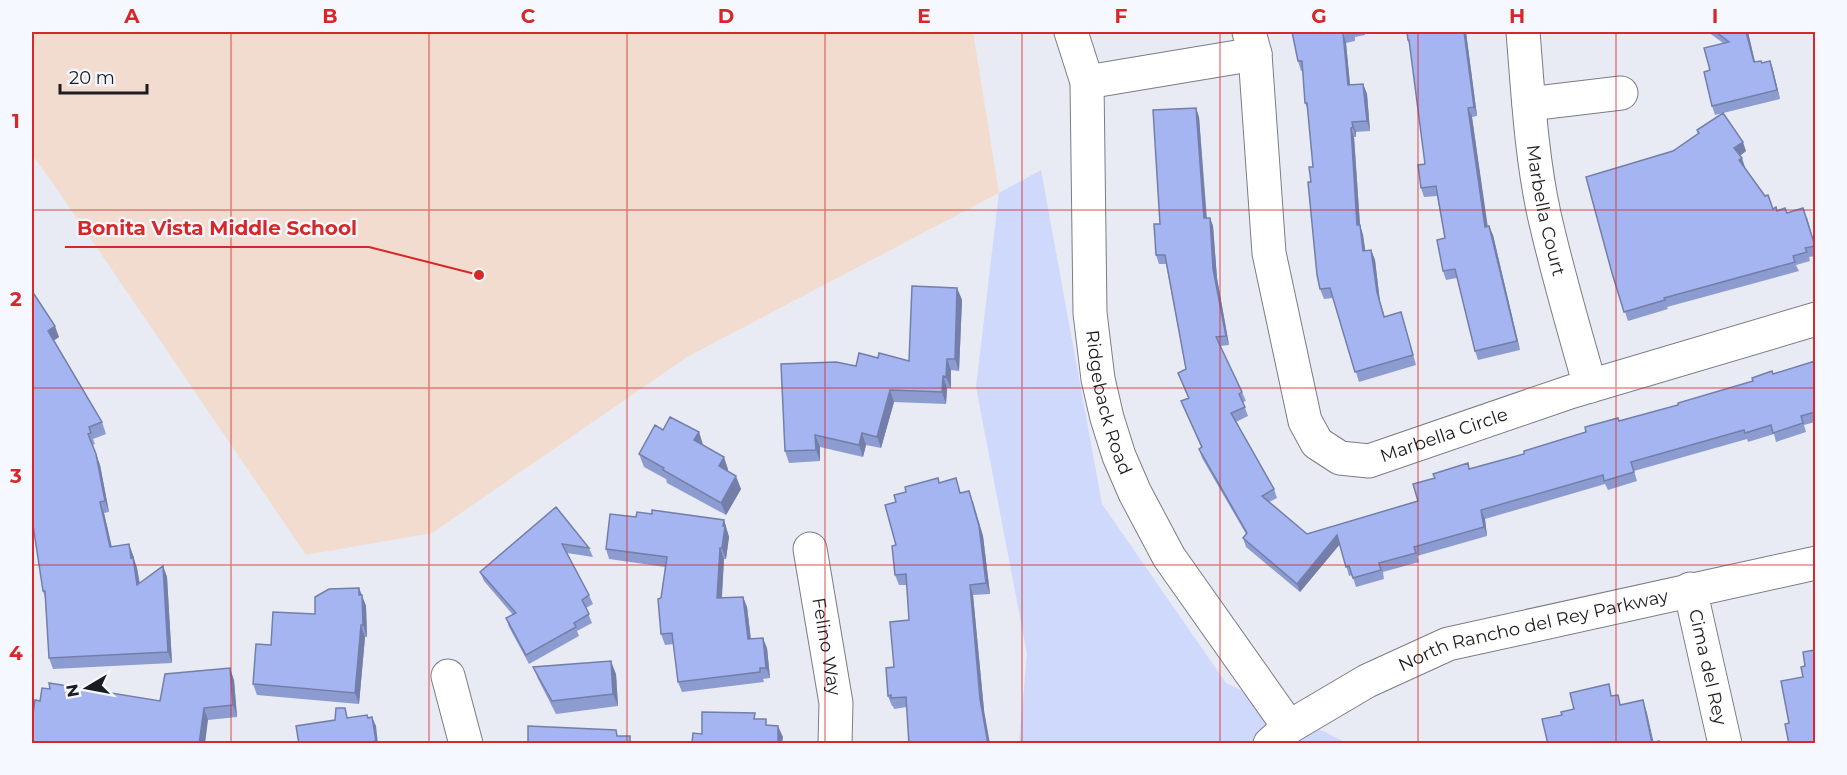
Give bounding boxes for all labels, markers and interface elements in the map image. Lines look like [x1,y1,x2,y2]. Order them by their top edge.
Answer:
text: A [123,4,140,28]
text: B [322,4,338,28]
text: C [521,4,536,28]
text: D [718,4,734,28]
text: E [917,4,931,28]
text: F [1115,4,1128,28]
text: G [1311,4,1327,28]
text: H [1509,4,1525,28]
text: I [1712,4,1718,28]
scale bar [60,57,147,95]
text: 20 m [69,67,115,89]
text: 1 [12,109,20,133]
street label: Marbella Court [1522,143,1570,278]
callout: Bonita Vista Middle School [65,209,369,247]
text: Bonita Vista Middle School [77,216,357,240]
text: 2 [10,287,22,311]
street label: Ridgeback Road [1081,329,1137,478]
street label: Marbella Circle [1377,403,1511,467]
text: 3 [9,464,22,488]
street label: North Rancho del Rey Parkway [1395,585,1671,676]
street label: Felino Way [807,596,846,697]
street label: Cima del Rey [1684,607,1731,727]
text: 4 [9,641,23,665]
north arrow [57,658,117,718]
text: N [62,682,83,699]

